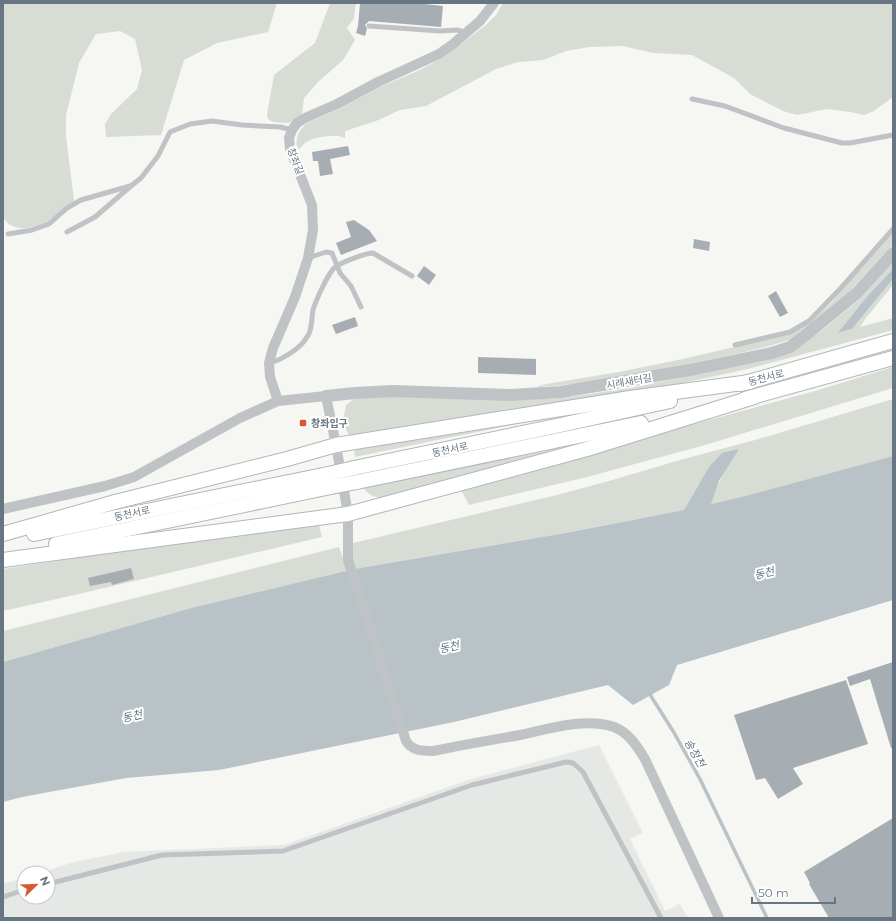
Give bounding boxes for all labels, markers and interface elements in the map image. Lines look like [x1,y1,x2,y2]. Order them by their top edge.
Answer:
street label: 창좌길 [285,146,307,176]
street label: 동천서로 [747,366,786,389]
street label: 시례새터길 [605,371,653,392]
place label: 창좌입구 [311,417,348,430]
marker: 창좌입구 [298,418,308,428]
street label: 동천서로 [431,439,469,460]
street label: 동천서로 [113,503,151,524]
water label: 동천 [752,563,777,582]
water label: 동천 [438,638,462,656]
water label: 동천 [121,706,145,725]
water label: 송정천 [681,736,710,771]
north arrow [16,865,56,905]
text: N [37,874,53,888]
scale bar [752,879,835,905]
text: 50 m [758,885,789,900]

